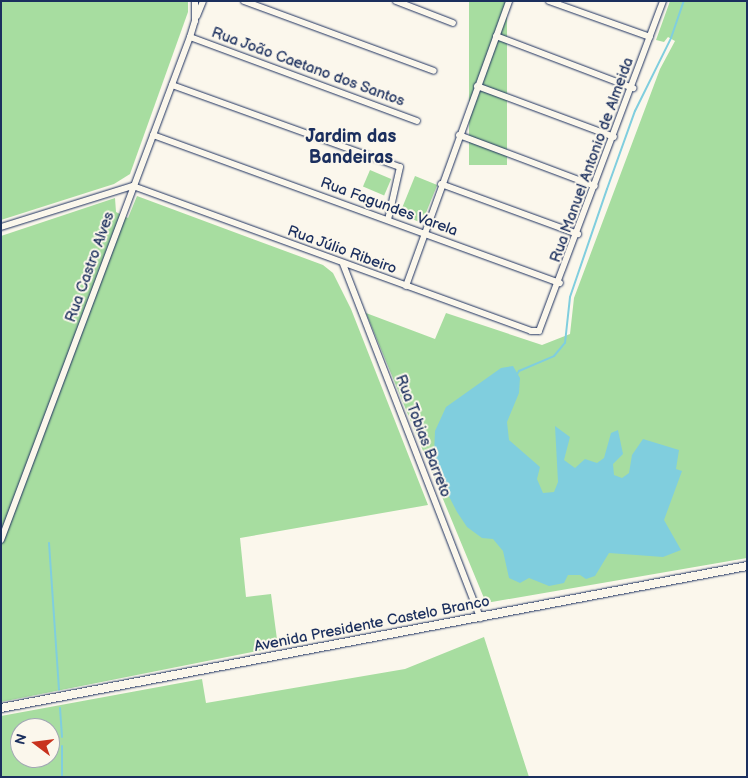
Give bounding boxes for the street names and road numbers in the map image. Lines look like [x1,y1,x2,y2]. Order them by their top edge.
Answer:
street label: Rua João Caetano dos Santos [209,23,407,111]
street label: Rua Manuel Antonio de Almeida [546,55,638,265]
street label: Rua Fagundes Varela [318,174,460,240]
street label: Rua Castro Alves [62,209,118,325]
street label: Rua Júlio Ribeiro [285,222,399,278]
street label: Rua Tobias Barreto [391,372,455,500]
street label: Avenida Presidente Castelo Branco [253,592,491,656]

